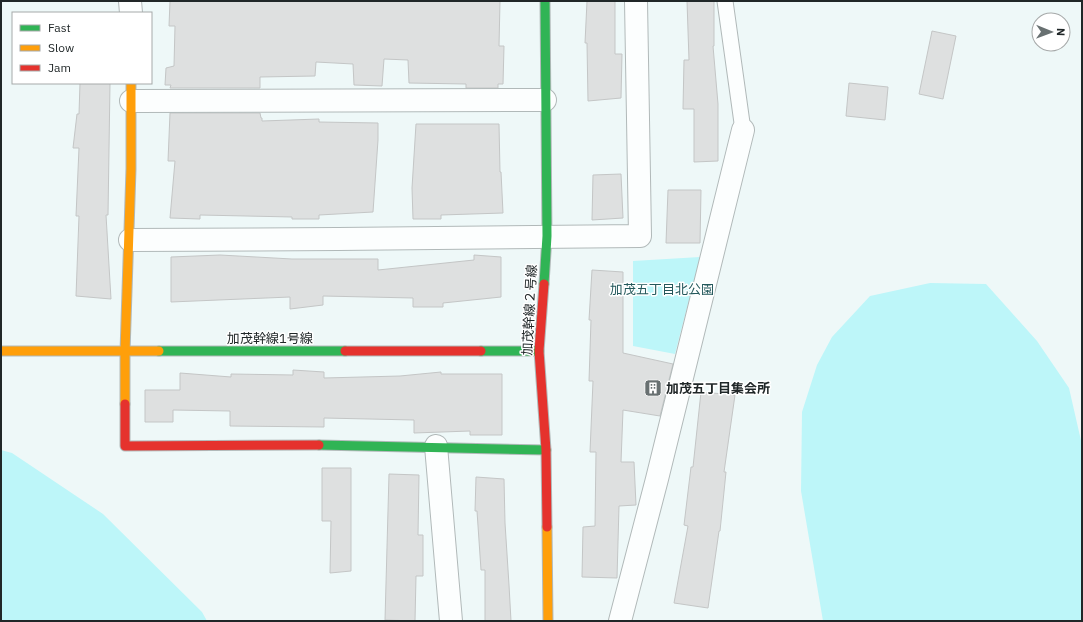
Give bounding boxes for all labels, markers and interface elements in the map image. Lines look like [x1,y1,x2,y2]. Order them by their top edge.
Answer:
legend [12,12,152,84]
north arrow [1031,12,1071,52]
text: Fast [48,20,71,35]
text: N [1054,28,1068,36]
text: Slow [48,40,74,55]
text: Jam [48,60,71,75]
street label: 加茂幹線２号線 [519,264,540,356]
park label: 加茂五丁目北公園 [610,281,714,298]
street label: 加茂幹線1号線 [227,330,313,347]
building icon: 加茂五丁目集会所 [643,378,663,398]
place label: 加茂五丁目集会所 [666,380,770,397]

